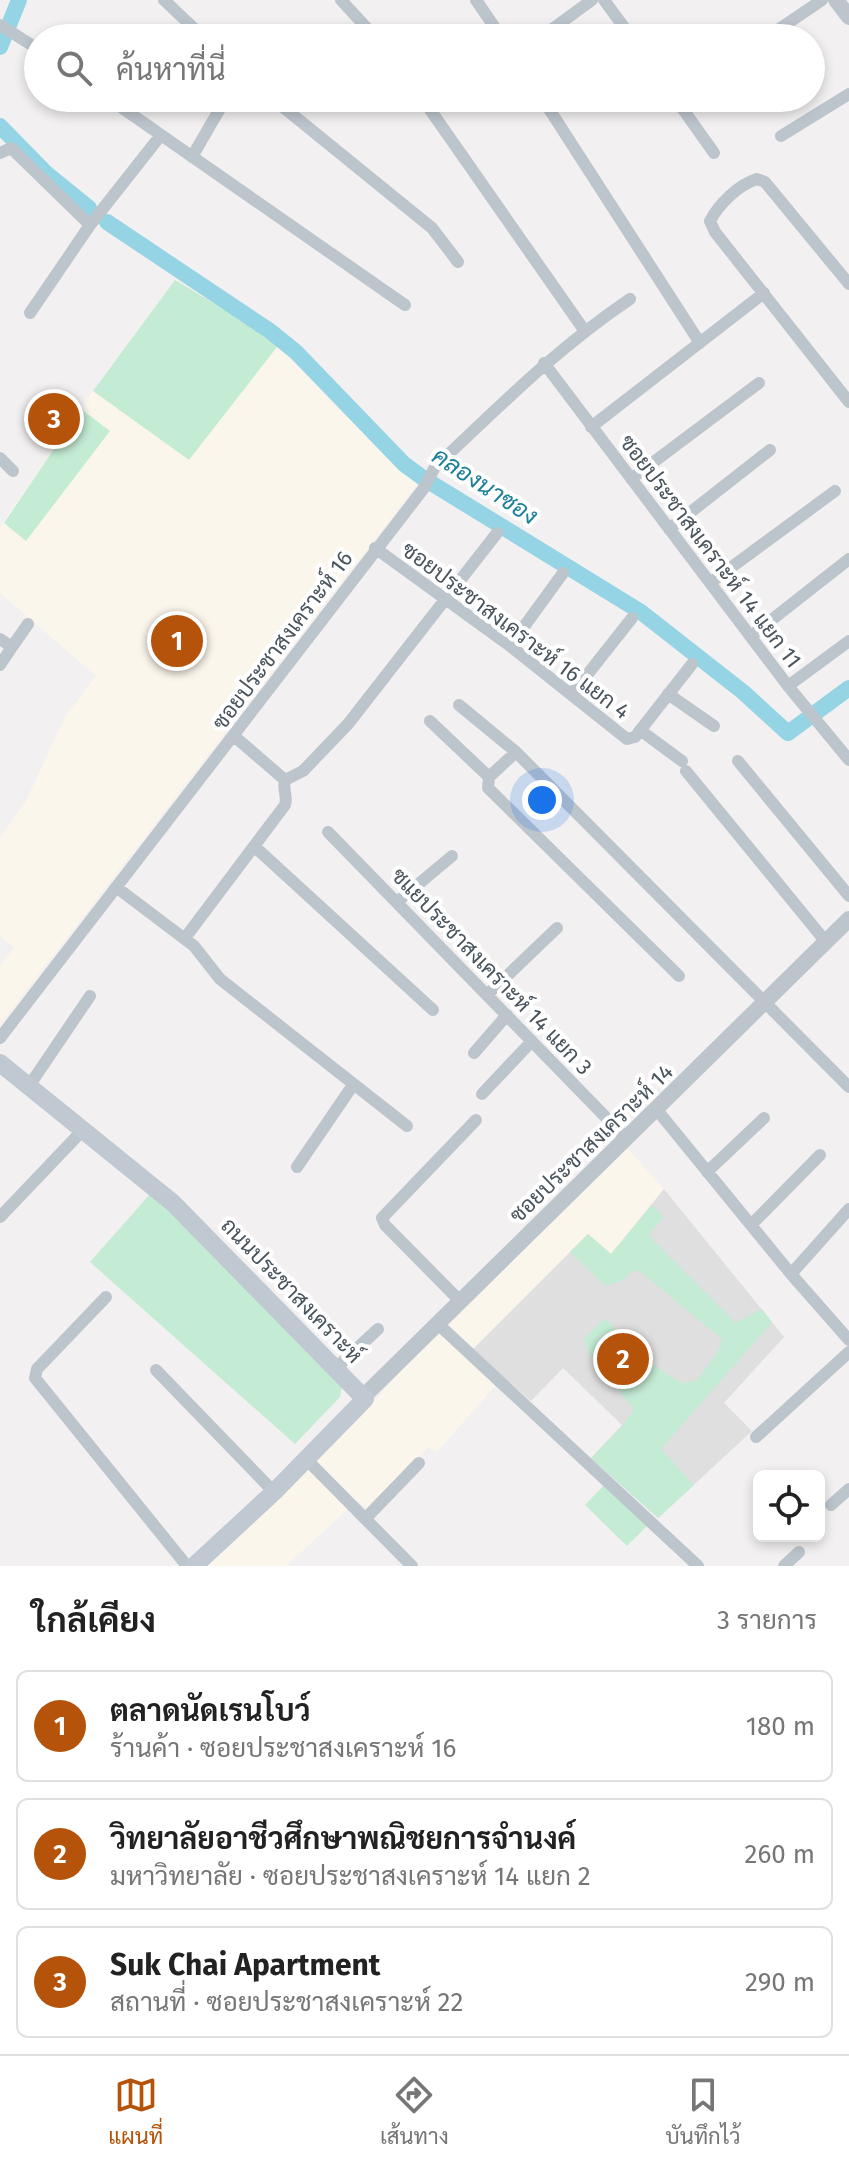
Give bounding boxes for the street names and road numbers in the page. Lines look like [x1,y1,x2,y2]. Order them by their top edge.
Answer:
street label: ซอยประชาสงเคราะห์ 14 แยก 11 [614,429,808,673]
street label: ซอยประชาสงเคราะห์ 16 แยก 4 [396,535,636,725]
street label: ซอยประชาสงเคราะห์ 16 [206,545,358,735]
street label: ซแยประชาสงเคราะห์ 14 แยก 3 [386,862,598,1080]
street label: ซอยประชาสงเคราะห์ 14 [503,1057,679,1228]
street label: ถนนประชาสงเคราะห์ [215,1211,369,1369]

